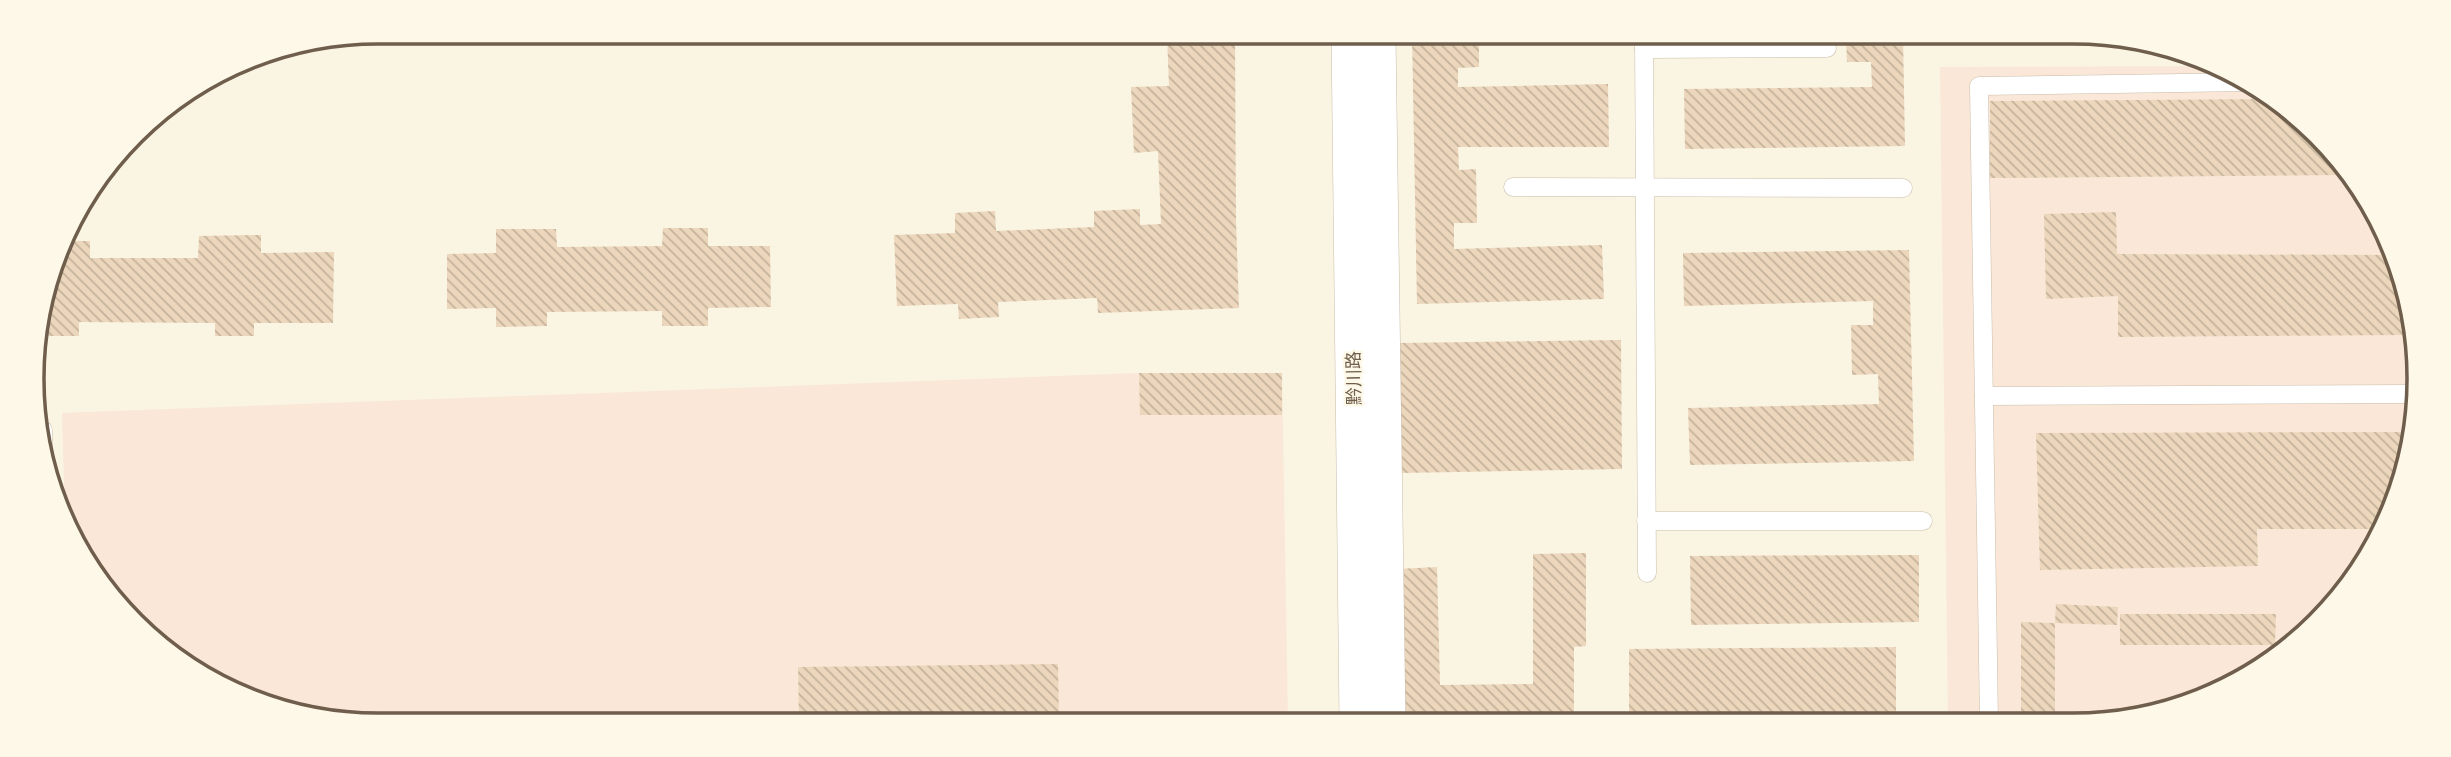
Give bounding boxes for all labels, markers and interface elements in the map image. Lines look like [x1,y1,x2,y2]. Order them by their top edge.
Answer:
street label: 黔川路 [1343,351,1365,405]

